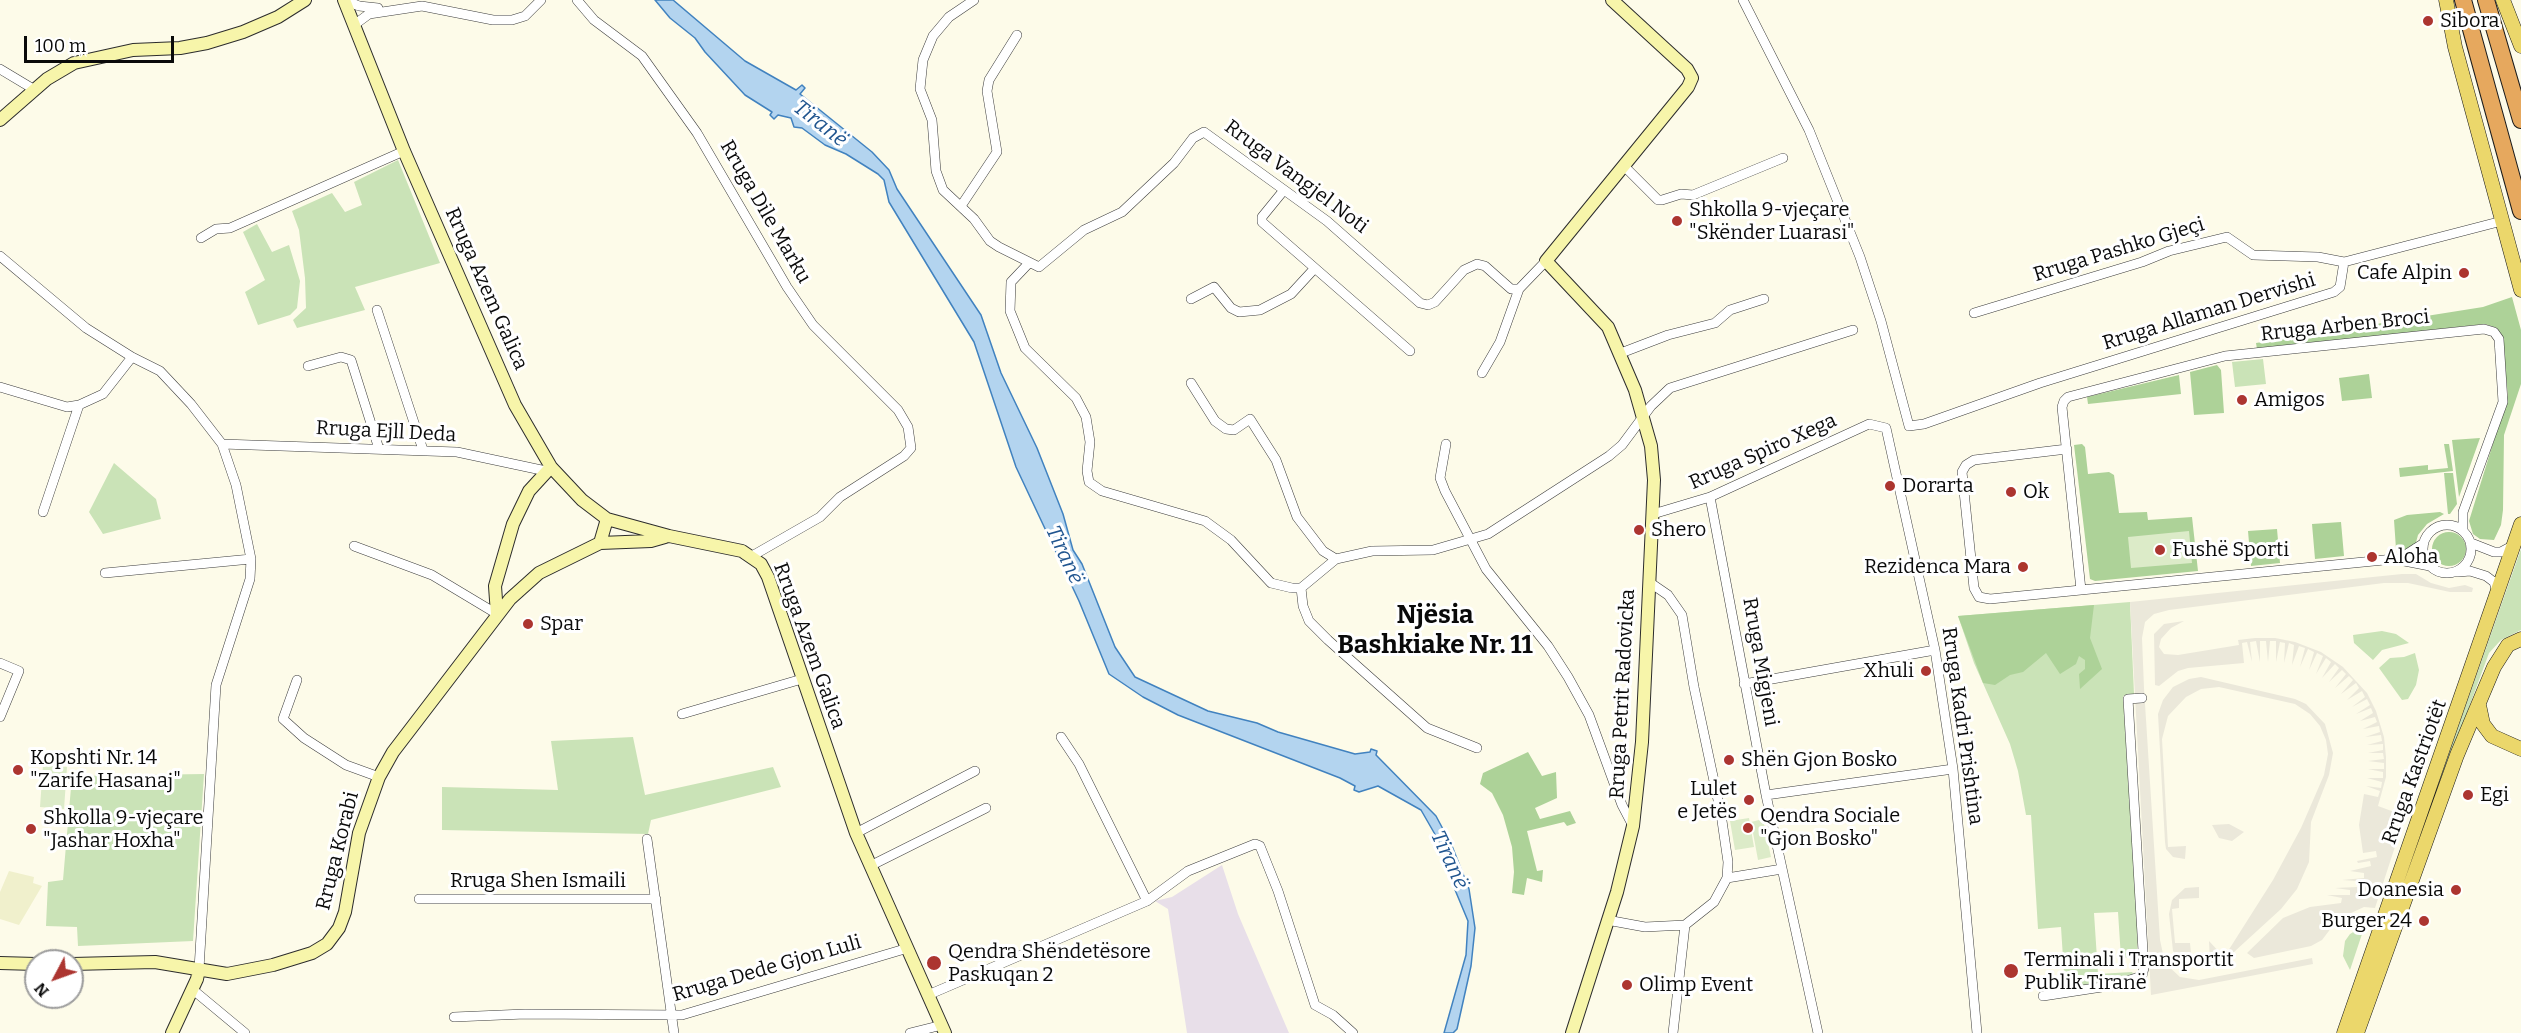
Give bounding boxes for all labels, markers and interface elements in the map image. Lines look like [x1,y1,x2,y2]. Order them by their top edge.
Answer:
place label: Sibora [2440,9,2500,33]
marker: Sibora [2421,14,2435,28]
scale bar [27,24,177,62]
text: 100 m [35,35,86,57]
water label: Tiranë [788,95,852,153]
street label: Rruga Vangjel Noti [1219,115,1373,239]
street label: Rruga Dile Marku [714,136,816,288]
place label: Shkolla 9-vjeçare "Skënder Luarasi" [1689,198,1855,245]
street label: Rruga Azem Galica [439,204,533,374]
street label: Rruga Pashko Gjeçi [2031,213,2207,287]
marker: Shkolla 9-vjeçare "Skënder Luarasi" [1670,214,1684,228]
place label: Cafe Alpin [2357,261,2452,285]
marker: Cafe Alpin [2457,266,2471,280]
street label: Rruga Allaman Dervishi [2100,268,2318,356]
street label: Rruga Arben Broci [2259,305,2431,347]
place label: Amigos [2254,388,2325,412]
marker: Amigos [2235,393,2249,407]
street label: Rruga Spiro Xega [1686,409,1840,495]
street label: Rruga Ejll Deda [315,416,457,448]
place label: Dorarta [1902,474,1974,498]
marker: Dorarta [1883,479,1897,493]
place label: Ok [2023,480,2049,504]
marker: Ok [2004,485,2018,499]
place label: Shero [1651,518,1706,542]
water label: Tiranë [1040,522,1088,588]
marker: Shero [1632,523,1646,537]
place label: Fushë Sporti [2172,538,2289,562]
marker: Fushë Sporti [2153,543,2167,557]
place label: Aloha [2384,545,2439,569]
marker: Aloha [2365,550,2379,564]
place label: Rezidenca Mara [1864,555,2011,579]
street label: Rruga Azem Galica [768,560,850,732]
marker: Rezidenca Mara [2016,560,2030,574]
street label: Rruga Petrit Radovicka [1606,588,1640,800]
street label: Rruga Migjeni [1737,596,1783,728]
district label: Njësia Bashkiake Nr. 11 [1337,600,1533,662]
place label: Spar [540,612,583,636]
marker: Spar [521,617,535,631]
street label: Rruga Kadri Prishtina [1936,625,1988,827]
place label: Xhuli [1864,659,1914,683]
marker: Xhuli [1919,664,1933,678]
street label: Rruga Kastriotët [2378,696,2452,848]
place label: Kopshti Nr. 14 "Zarife Hasanaj" [30,746,181,793]
place label: Shën Gjon Bosko [1741,748,1897,772]
marker: Shën Gjon Bosko [1722,753,1736,767]
marker: Kopshti Nr. 14 "Zarife Hasanaj" [11,763,25,777]
place label: Lulet e Jetës [1677,777,1737,824]
place label: Egi [2480,783,2509,807]
marker: Egi [2461,788,2475,802]
street label: Rruga Korabi [312,789,364,913]
marker: Lulet e Jetës [1742,793,1756,807]
place label: Qendra Sociale "Gjon Bosko" [1760,804,1900,851]
place label: Shkolla 9-vjeçare "Jashar Hoxha" [43,806,203,853]
marker: Qendra Sociale "Gjon Bosko" [1741,821,1755,835]
marker: Shkolla 9-vjeçare "Jashar Hoxha" [24,822,38,836]
water label: Tiranë [1425,827,1473,893]
street label: Rruga Shen Ismaili [450,869,626,893]
place label: Doanesia [2358,878,2444,902]
marker: Doanesia [2449,883,2463,897]
place label: Burger 24 [2321,909,2412,933]
marker: Burger 24 [2417,914,2431,928]
street label: Rruga Dede Gjon Luli [670,931,864,1007]
place label: Qendra Shëndetësore Paskuqan 2 [948,940,1151,987]
place label: Terminali i Transportit Publik Tiranë [2024,948,2234,995]
north arrow [24,949,84,1009]
marker: Qendra Shëndetësore Paskuqan 2 [925,954,943,972]
marker: Terminali i Transportit Publik Tiranë [2002,962,2020,980]
place label: Olimp Event [1639,973,1753,997]
marker: Olimp Event [1620,978,1634,992]
text: N [30,979,53,1001]

